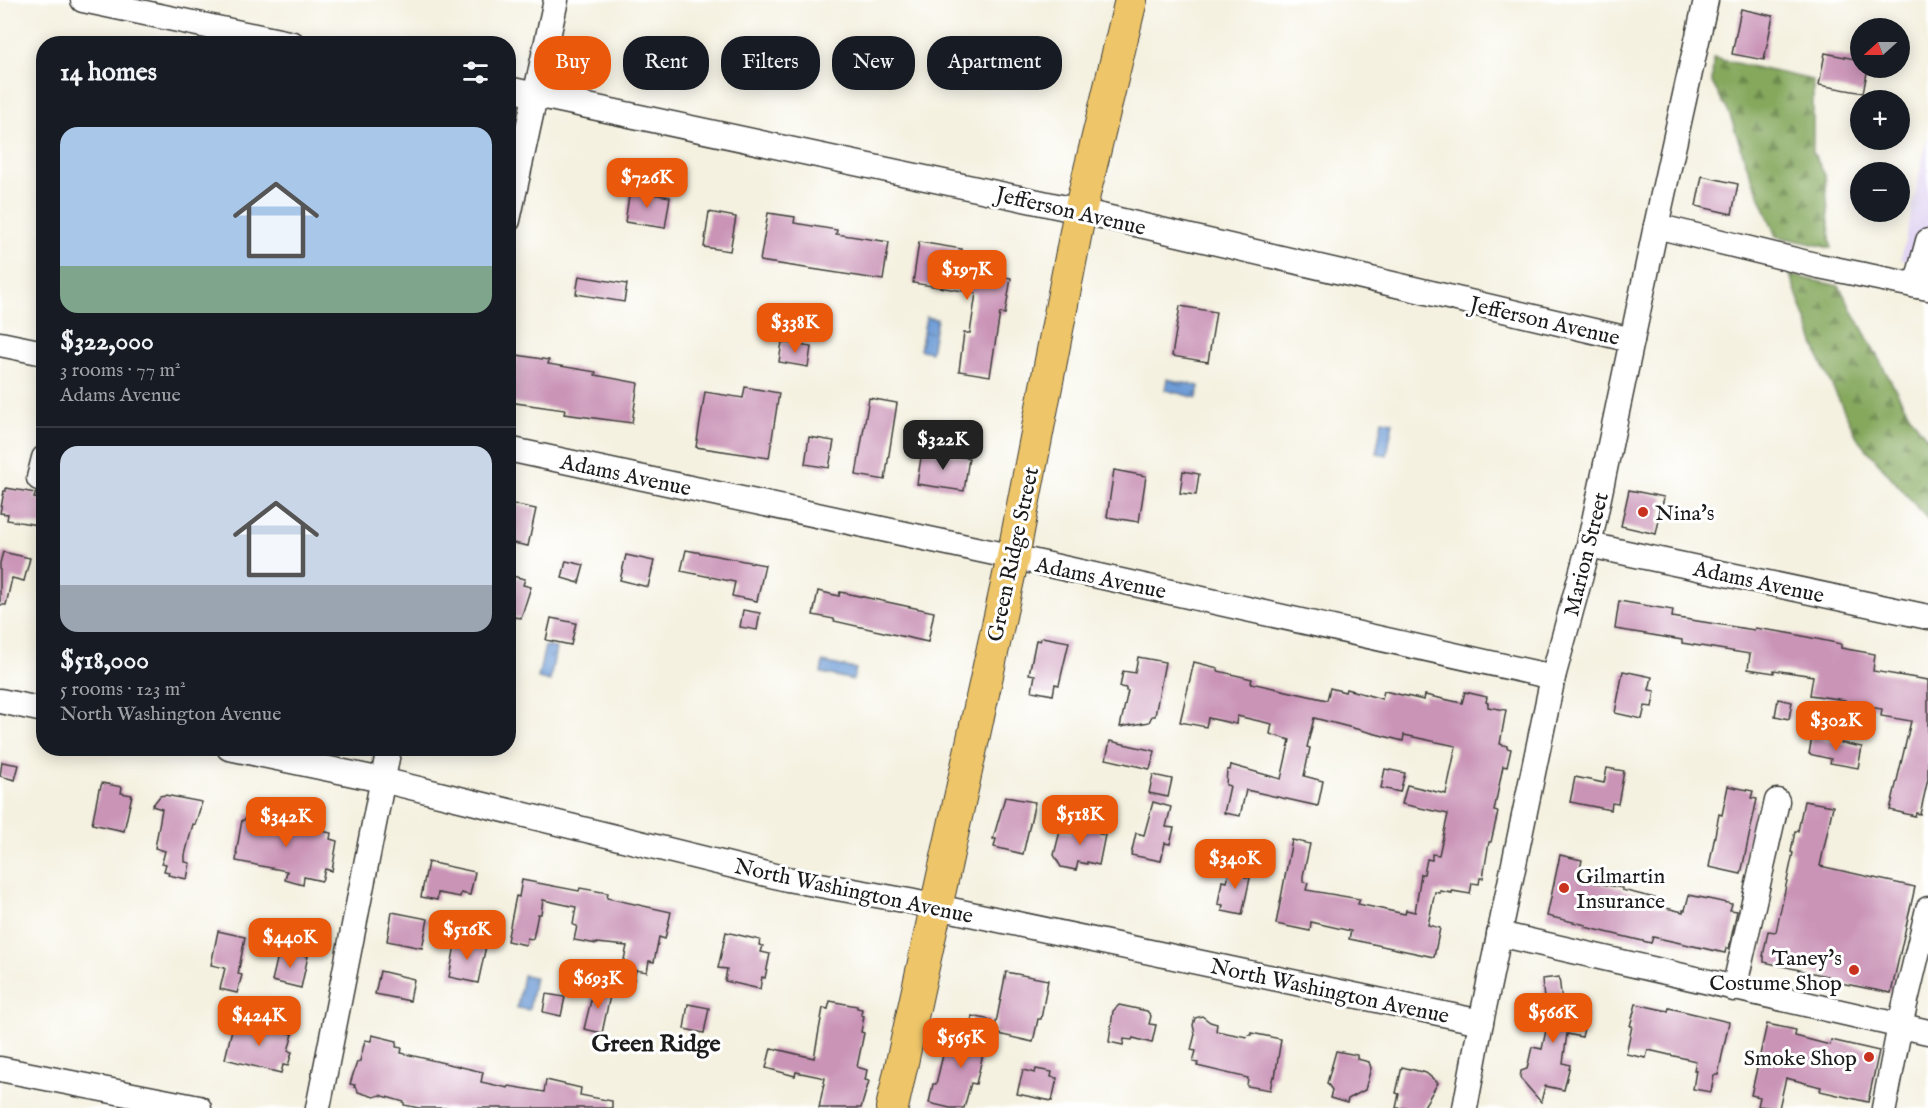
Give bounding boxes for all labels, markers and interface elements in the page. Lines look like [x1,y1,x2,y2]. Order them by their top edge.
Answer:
north arrow [1850,18,1910,78]
map controls [1850,18,1910,222]
chip: Buy [534,36,611,90]
chip: Rent [623,36,709,90]
chip: Filters [721,36,820,90]
chip: New [832,36,915,90]
chip: Apartment [927,36,1062,90]
text: 14 homes [60,56,157,89]
icon: filters [459,56,492,89]
button: + [1850,90,1910,150]
pin: $726K [605,158,689,209]
button: − [1850,162,1910,222]
text: $726K [621,165,673,190]
icon: home [222,166,330,274]
street label: Jefferson Avenue [990,180,1148,243]
pin: $197K [925,250,1009,301]
text: $197K [941,257,993,282]
street label: Jefferson Avenue [1464,290,1622,353]
pin: $338K [753,303,837,354]
text: $338K [771,310,819,335]
text: $322,000 [60,325,154,358]
text: 3 rooms · 77 m² [60,358,180,383]
text: Adams Avenue [60,383,181,408]
pin: $322K [901,420,985,471]
text: $322K [917,427,969,452]
street label: Adams Avenue [557,448,693,503]
street label: Green Ridge Street [982,464,1046,644]
icon: home [222,485,330,593]
street label: Marion Street [1558,489,1616,619]
place label: Nina's [1655,500,1715,528]
marker: Nina's [1636,505,1650,519]
street label: Adams Avenue [1032,551,1168,606]
street label: Adams Avenue [1690,555,1826,610]
text: $518,000 [60,644,149,677]
text: 5 rooms · 123 m² [60,677,186,702]
pin: $302K [1794,701,1878,752]
text: North Washington Avenue [60,702,281,727]
text: $302K [1810,708,1862,733]
pin: $518K [1038,795,1122,846]
pin: $342K [244,797,328,848]
text: $518K [1056,802,1104,827]
text: $342K [260,804,312,829]
pin: $340K [1193,839,1277,890]
text: $340K [1209,846,1261,871]
street label: North Washington Avenue [732,853,976,931]
place label: Gilmartin Insurance [1576,863,1665,916]
marker: Gilmartin Insurance [1557,881,1571,895]
pin: $516K [425,910,509,961]
text: $516K [443,917,491,942]
pin: $440K [248,918,332,969]
text: $440K [263,925,317,950]
place label: Taney's Costume Shop [1709,945,1842,998]
street label: North Washington Avenue [1208,953,1452,1031]
pin: $693K [556,959,640,1010]
marker: Taney's Costume Shop [1847,963,1861,977]
text: $693K [573,966,623,991]
pin: $566K [1511,993,1595,1044]
pin: $424K [217,996,301,1047]
text: $566K [1528,1000,1578,1025]
text: $424K [232,1003,286,1028]
pin: $565K [919,1018,1003,1069]
text: $565K [937,1025,985,1050]
district label: Green Ridge [591,1029,721,1060]
place label: Smoke Shop [1744,1045,1857,1073]
marker: Smoke Shop [1862,1050,1876,1064]

